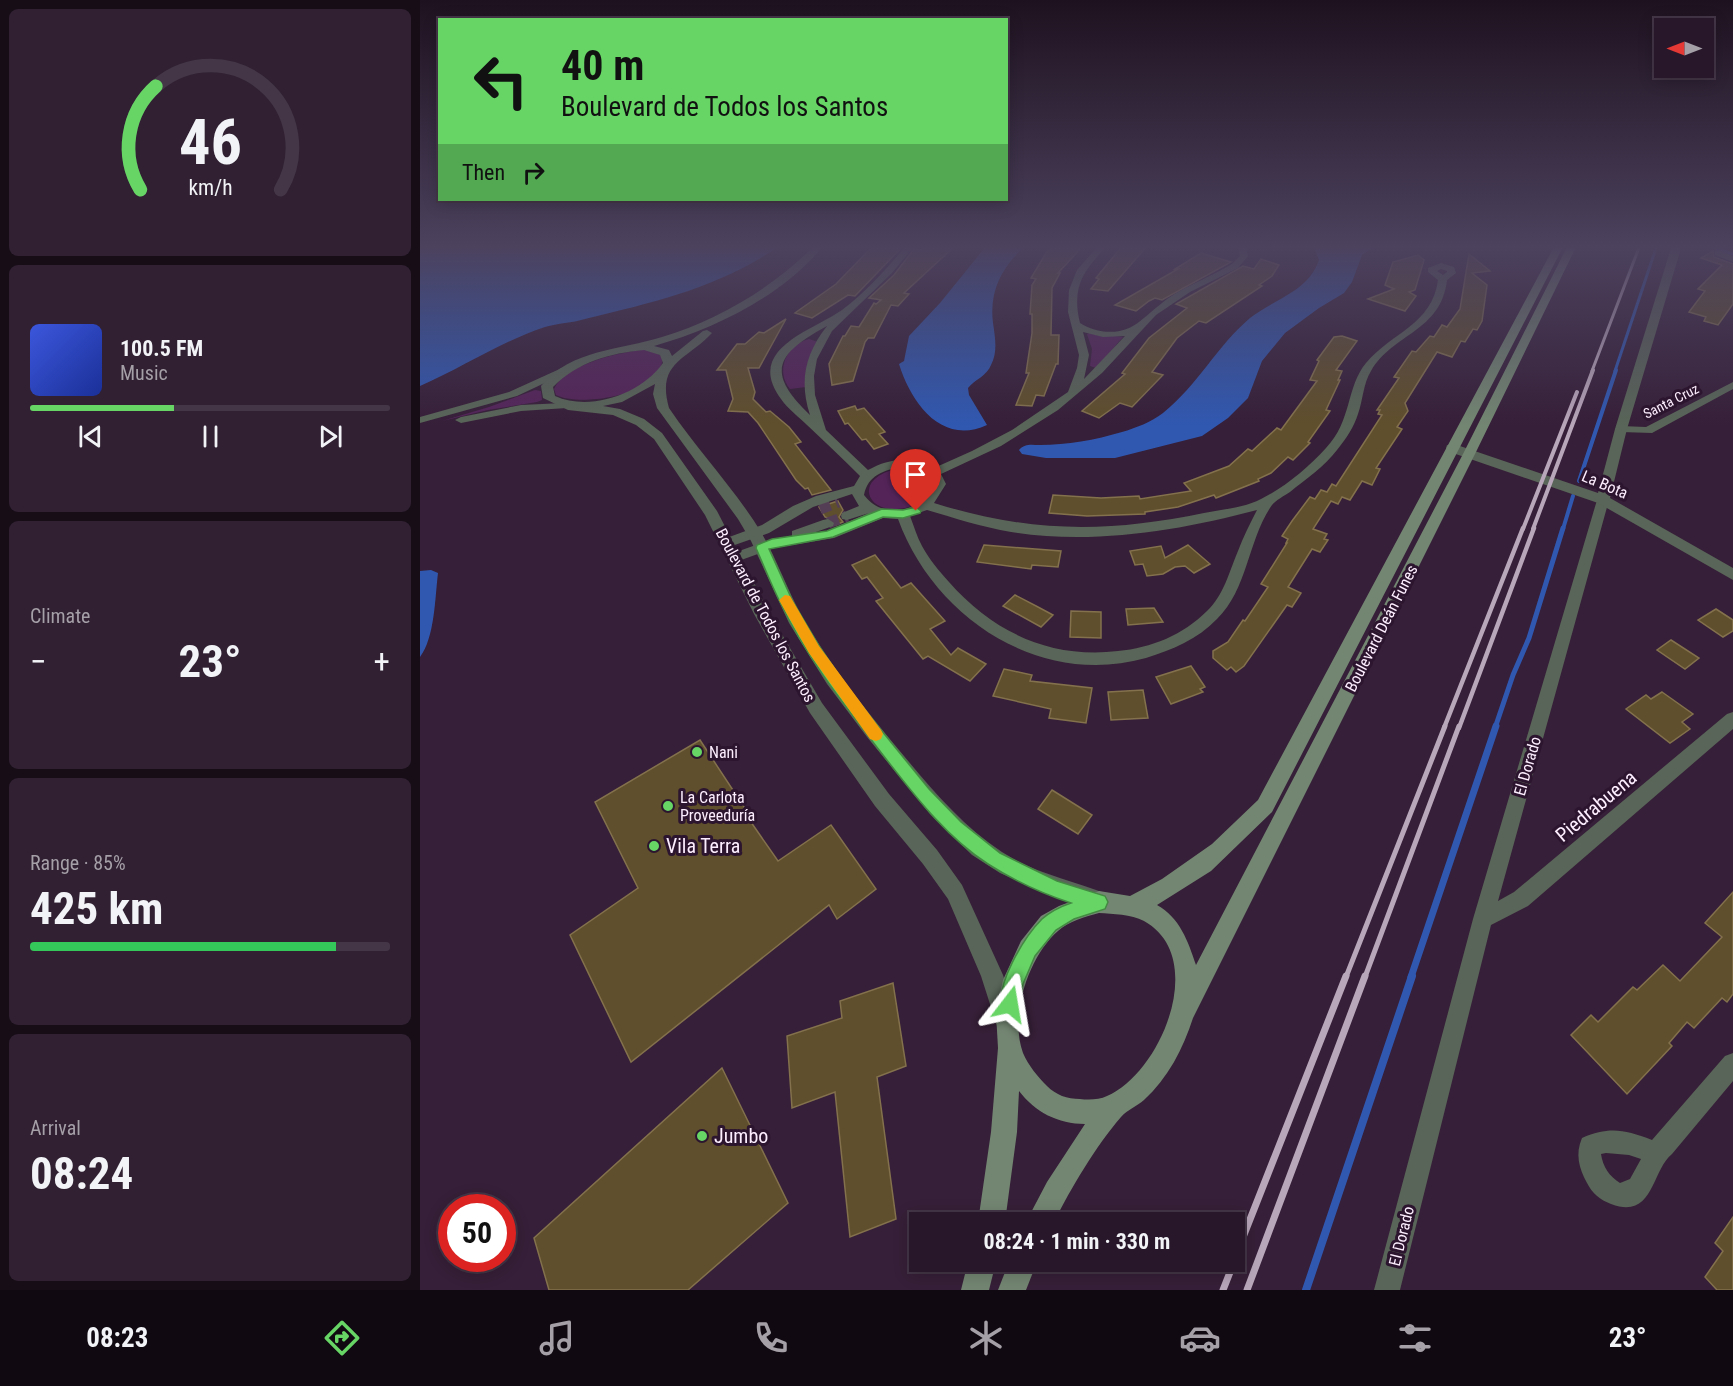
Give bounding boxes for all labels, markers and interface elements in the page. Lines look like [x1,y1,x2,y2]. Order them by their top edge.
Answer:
north arrow [1654,18,1714,78]
map controls [1654,18,1714,78]
text: 40 m [561,41,644,90]
icon: left [462,42,540,120]
text: Boulevard de Todos los Santos [561,91,888,123]
text: 46 [178,106,242,179]
icon: right [517,156,550,189]
text: Then [462,160,505,185]
text: km/h [188,175,232,200]
text: 100.5 FM [120,336,203,361]
text: Music [120,361,168,385]
street label: Santa Cruz [1641,380,1701,422]
icon: previous [74,420,107,453]
icon: pause [194,420,227,453]
icon: next [314,420,347,453]
pin [890,449,941,511]
icon: arrive [899,458,932,491]
street label: La Bota [1579,466,1631,503]
street label: Boulevard de Todos los Santos [712,525,819,705]
street label: Boulevard Deán Funes [1341,562,1422,695]
text: Climate [30,604,90,628]
text: 23° [179,635,242,688]
text: − [30,642,47,681]
text: + [374,642,390,681]
street label: El Dorado [1510,734,1545,798]
place label: Nani [709,743,738,762]
marker: Nani [690,745,704,759]
street label: Piedrabuena [1551,765,1641,847]
place label: La Carlota Proveeduría [680,788,755,825]
marker: La Carlota Proveeduría [661,799,675,813]
place label: Vila Terra [666,834,740,858]
marker: Vila Terra [647,839,661,853]
text: Range · 85% [30,851,126,875]
text: 425 km [30,882,163,935]
position arrow [978,972,1042,1036]
text: Arrival [30,1116,81,1140]
place label: Jumbo [714,1124,768,1148]
marker: Jumbo [695,1129,709,1143]
text: 08:24 [30,1147,133,1200]
speed limit sign: 50 [438,1194,516,1272]
street label: El Dorado [1385,1204,1418,1268]
text: 08:24 · 1 min · 330 m [984,1229,1170,1254]
icon: directions [321,1317,363,1359]
icon: music [536,1317,578,1359]
icon: phone [750,1317,792,1359]
icon: climate [965,1317,1007,1359]
icon: car [1179,1317,1221,1359]
icon: filters [1394,1317,1436,1359]
text: 08:23 [86,1322,148,1354]
text: 23° [1609,1322,1647,1354]

